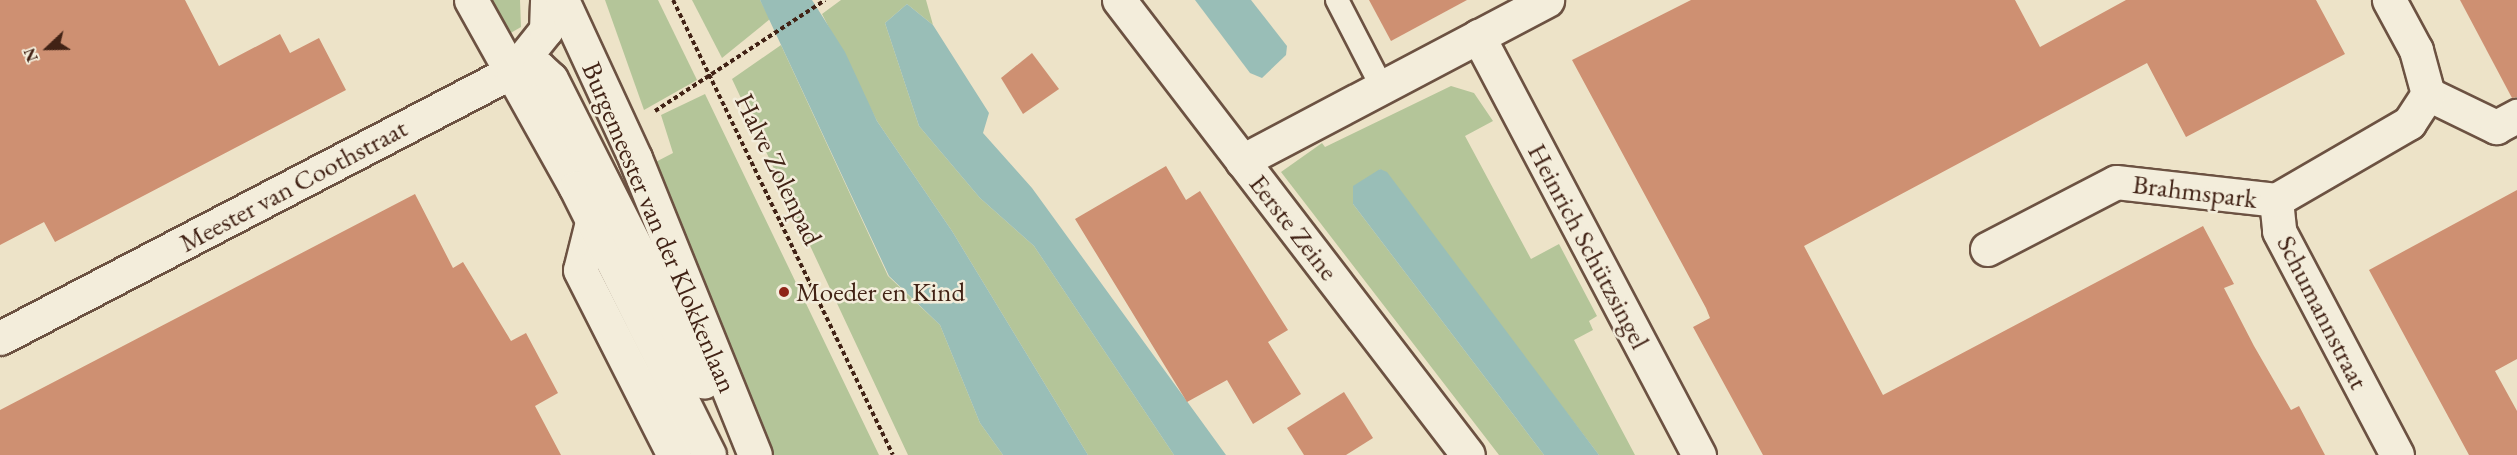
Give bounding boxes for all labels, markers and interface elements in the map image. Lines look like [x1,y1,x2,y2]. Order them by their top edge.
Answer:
north arrow [18,18,78,78]
text: N [19,45,43,65]
street label: Burgemeester van der Klokkenlaan [576,57,744,397]
street label: Halve Zolenpad [728,88,830,250]
street label: Meester van Coothstraat [174,111,412,259]
street label: Heinrich Schützsingel [1521,138,1657,354]
street label: Brahmspark [2131,167,2259,215]
street label: Eerste Zeine [1243,168,1345,286]
street label: Schumannstraat [2270,230,2376,394]
place label: Moeder en Kind [796,276,965,308]
marker: Moeder en Kind [777,285,791,299]

